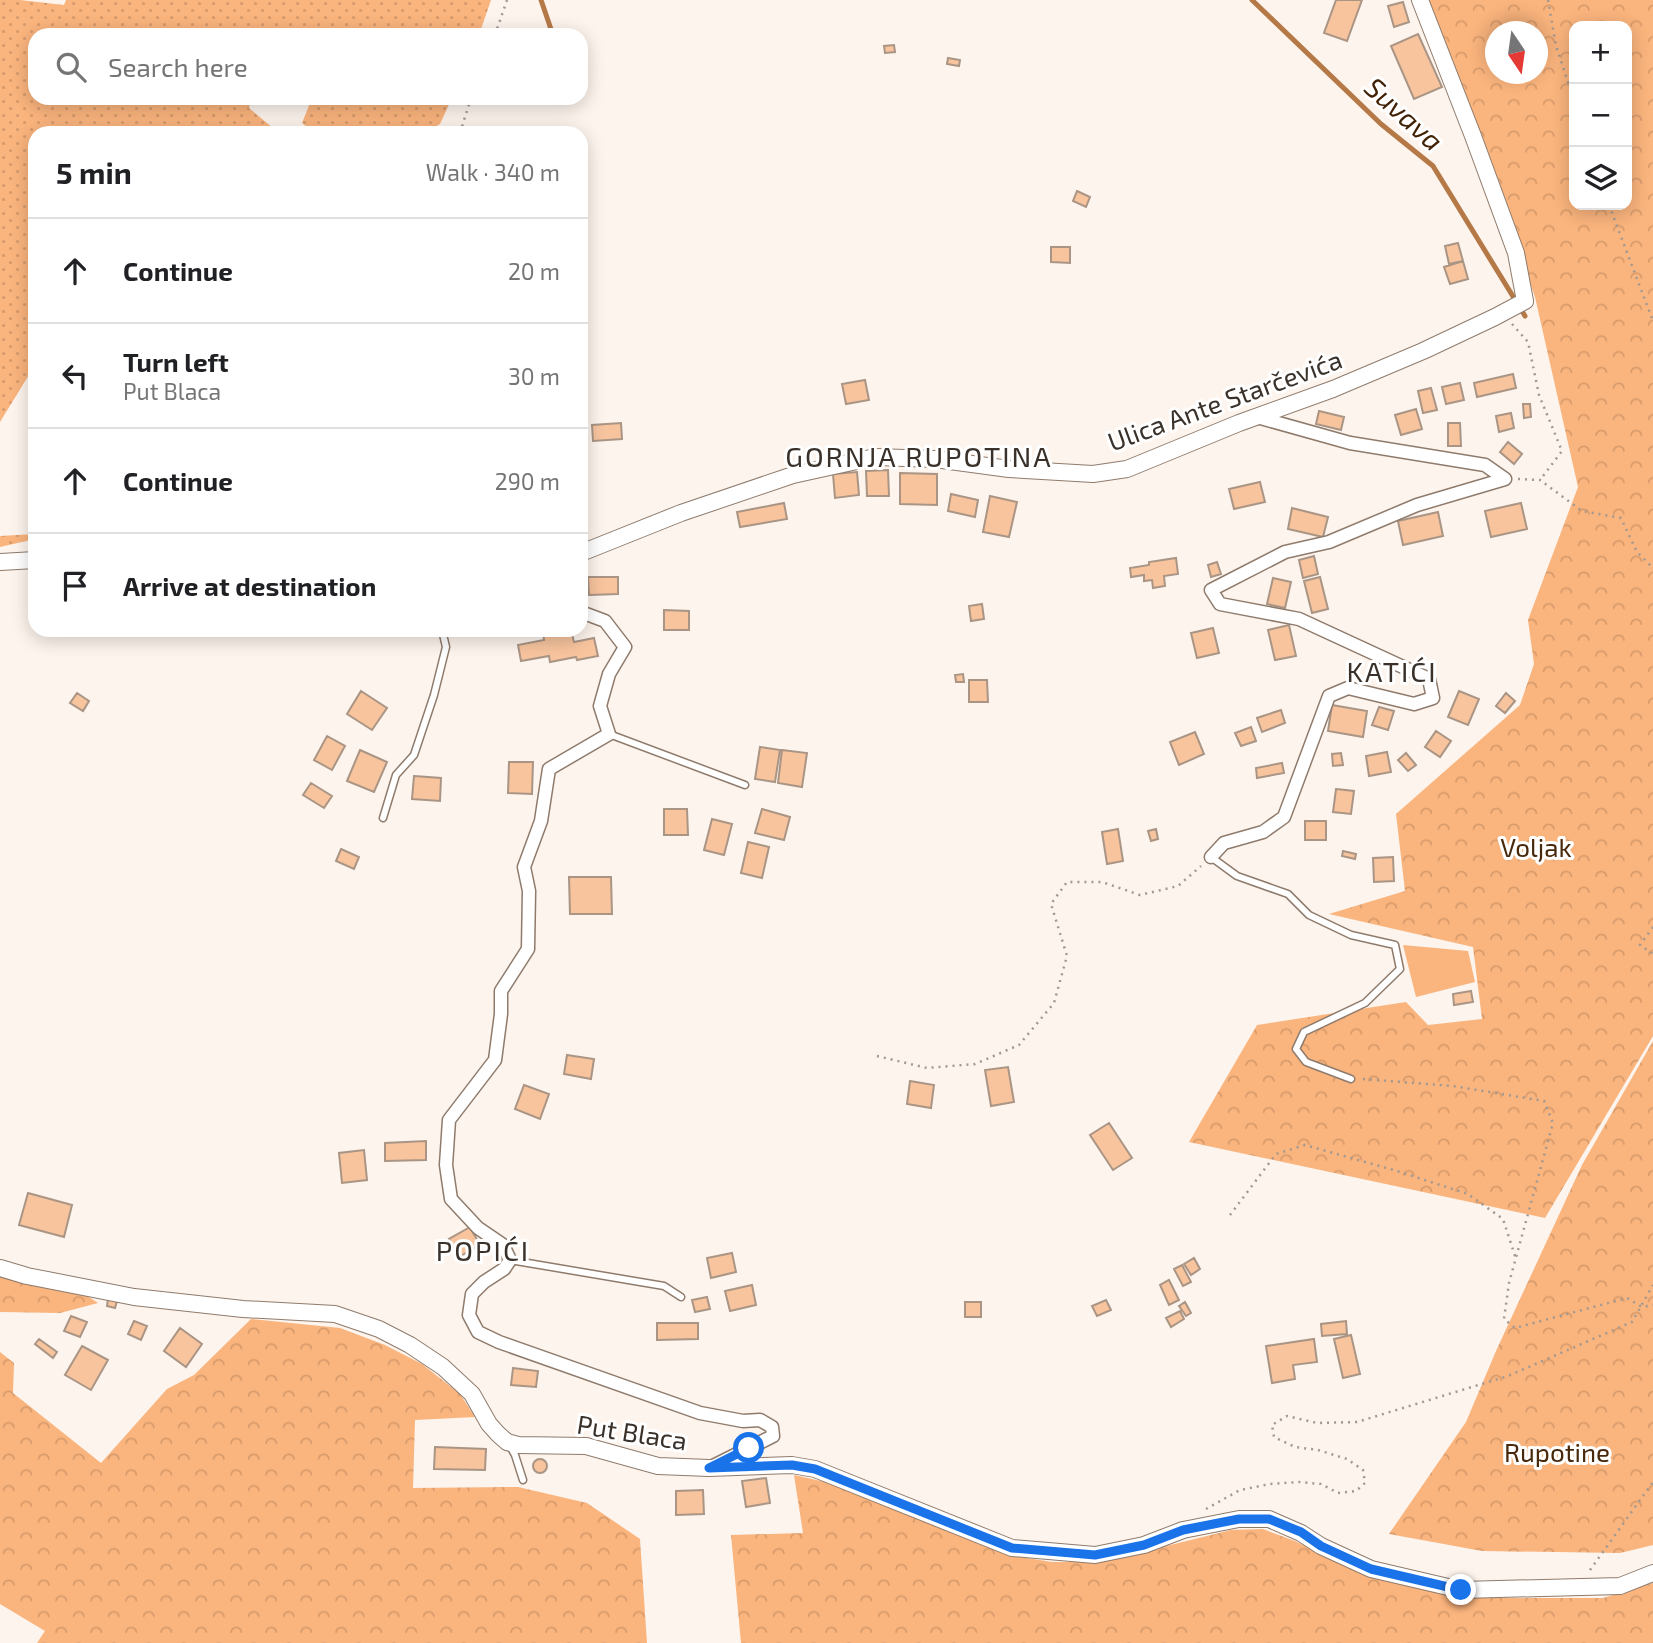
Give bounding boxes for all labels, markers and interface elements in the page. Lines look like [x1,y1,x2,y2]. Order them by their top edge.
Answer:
north arrow [1485,21,1548,84]
map controls [1569,21,1632,210]
button: + [1569,21,1632,84]
search box [28,28,588,105]
icon: search [52,48,90,86]
text: Search here [108,51,248,82]
water label: Suvava [1359,69,1451,157]
button: − [1569,84,1632,147]
button: layers [1569,147,1632,210]
text: 5 min [56,154,132,190]
text: Walk · 340 m [426,158,560,186]
icon: ahead [56,252,94,290]
text: Continue [123,255,233,286]
text: 20 m [508,257,560,285]
street label: Ulica Ante Starčevića [1103,343,1346,456]
text: Turn left [123,346,229,377]
icon: left [56,357,94,395]
text: 30 m [508,362,560,390]
text: Put Blaca [123,377,221,405]
district label: GORNJA RUPOTINA [785,439,1053,473]
icon: ahead [56,462,94,500]
text: Continue [123,465,233,496]
text: 290 m [495,467,560,495]
icon: arrive [56,567,94,605]
text: Arrive at destination [123,570,376,601]
district label: KATIĆI [1346,654,1438,688]
park label: Voljak [1500,831,1572,862]
district label: POPIĆI [436,1233,530,1267]
street label: Put Blaca [575,1408,689,1456]
route start [733,1432,764,1463]
park label: Rupotine [1504,1436,1610,1467]
route end [1445,1574,1476,1605]

